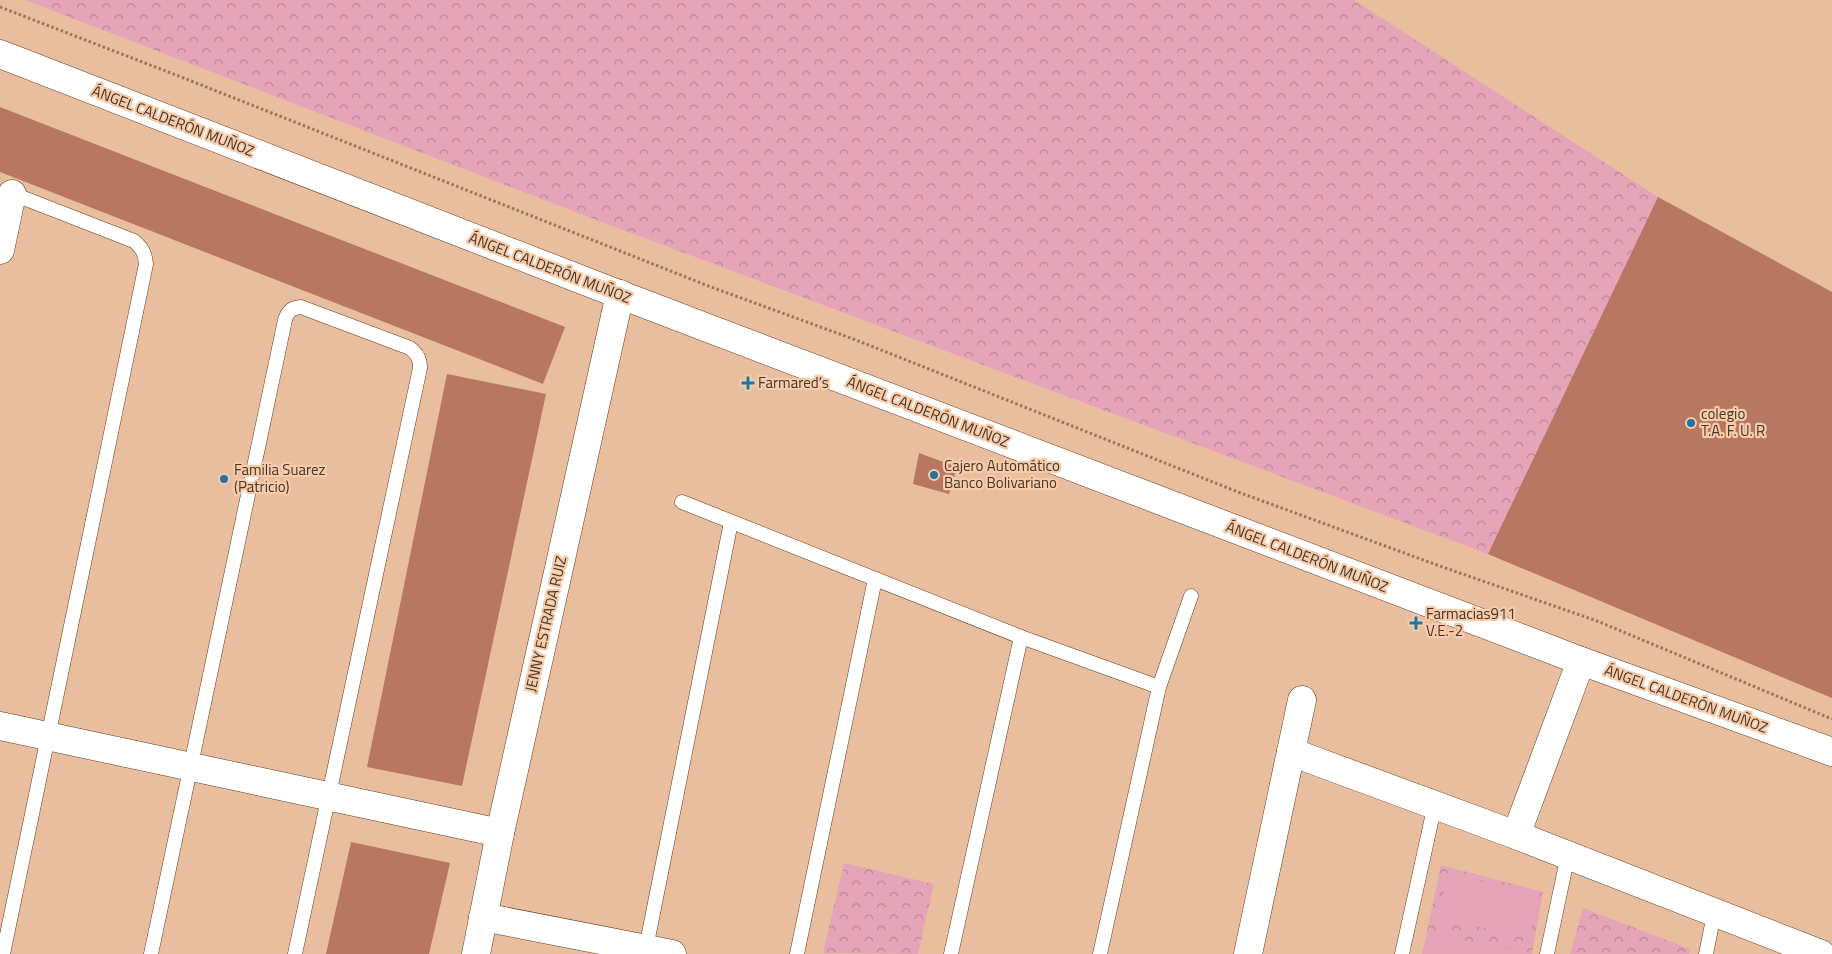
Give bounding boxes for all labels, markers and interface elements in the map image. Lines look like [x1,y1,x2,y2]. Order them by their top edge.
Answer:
street label: ÁNGEL CALDERÓN MUÑOZ [89,79,258,162]
street label: ÁNGEL CALDERÓN MUÑOZ [466,226,635,309]
street label: ÁNGEL CALDERÓN MUÑOZ [844,370,1013,453]
place label: Farmared’s [758,371,829,394]
marker: Farmared’s [742,377,754,389]
place label: colegio T.A. F. U. R [1701,402,1765,442]
marker: colegio T.A. F. U. R [1685,417,1697,429]
place label: Cajero Automático Banco Bolivariano [944,454,1060,494]
place label: Familia Suarez (Patricio) [234,458,326,498]
marker: Cajero Automático Banco Bolivariano [928,469,940,481]
marker: Familia Suarez (Patricio) [218,473,230,485]
street label: ÁNGEL CALDERÓN MUÑOZ [1223,515,1392,598]
street label: JENNY ESTRADA RUIZ [519,554,572,694]
place label: Farmacias911 V.E.-2 [1426,602,1516,642]
marker: Farmacias911 V.E.-2 [1410,617,1422,629]
street label: ÁNGEL CALDERÓN MUÑOZ [1601,658,1771,739]

